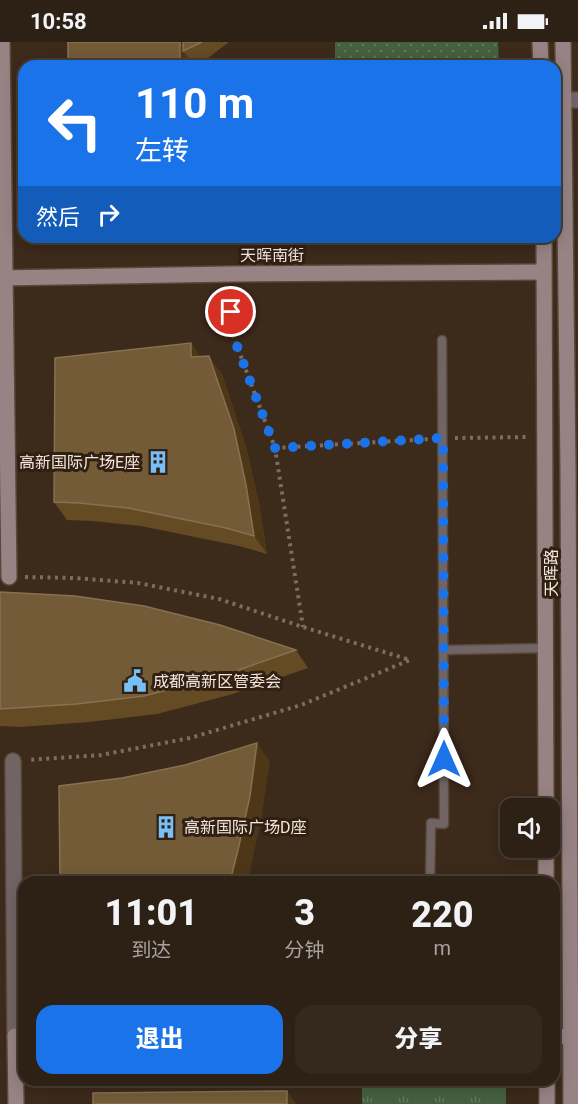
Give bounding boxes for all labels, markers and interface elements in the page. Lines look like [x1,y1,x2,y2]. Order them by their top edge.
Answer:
text: 10:58 [30,9,87,34]
text: 110 m [135,79,254,128]
icon: left [36,84,114,162]
text: 左转 [135,135,189,167]
icon: right [92,198,125,231]
text: 然后 [36,205,80,230]
street label: 天晖南街 [240,246,304,265]
pin [205,286,256,337]
icon: arrive [214,295,247,328]
building icon: 高新国际广场E座 [145,449,171,475]
place label: 高新国际广场E座 [19,453,140,472]
street label: 天晖路 [542,549,561,597]
public building icon: 成都高新区管委会 [122,668,148,694]
place label: 成都高新区管委会 [153,672,281,691]
position arrow [412,727,476,791]
map controls [500,798,560,858]
button: sound [500,798,560,858]
building icon: 高新国际广场D座 [153,814,179,840]
place label: 高新国际广场D座 [184,818,307,837]
text: 11:01 [105,892,198,934]
text: 3 [294,892,315,934]
text: 220 [411,894,473,936]
text: m [434,936,451,960]
text: 到达 [131,938,171,962]
text: 分钟 [285,938,325,962]
button: 退出 [36,1005,283,1074]
button: 分享 [295,1005,542,1074]

